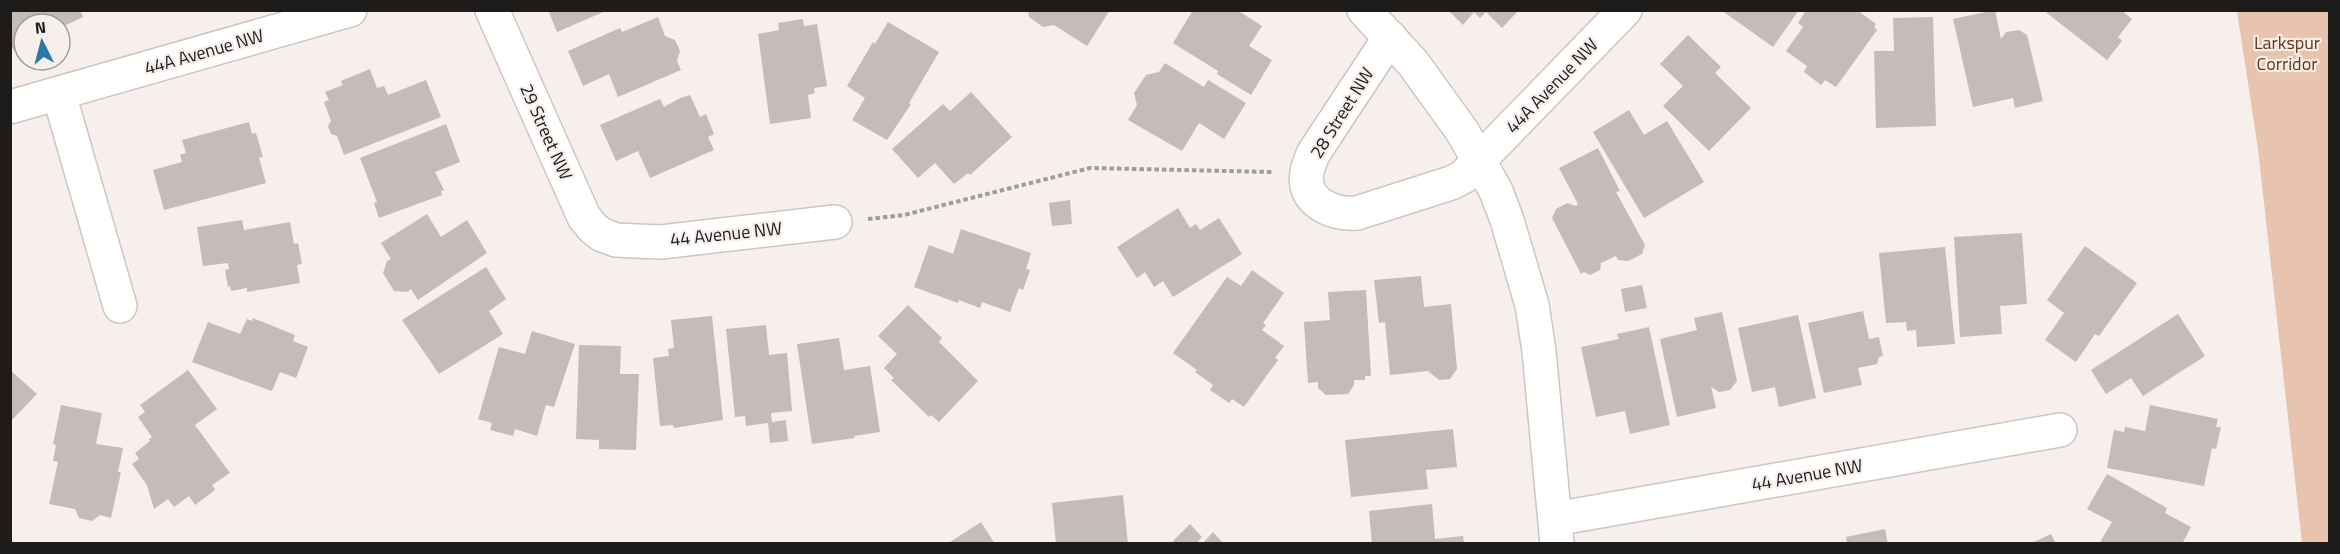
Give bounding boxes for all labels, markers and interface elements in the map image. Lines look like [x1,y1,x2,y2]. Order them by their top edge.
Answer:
north arrow [12,12,72,72]
text: N [34,15,47,40]
street label: 44A Avenue NW [141,22,267,81]
park label: Larkspur Corridor [2254,29,2320,77]
street label: 44A Avenue NW [1499,32,1604,139]
street label: 28 Street NW [1303,62,1380,163]
street label: 29 Street NW [513,79,580,184]
street label: 44 Avenue NW [669,214,783,253]
street label: 44 Avenue NW [1749,451,1865,498]

